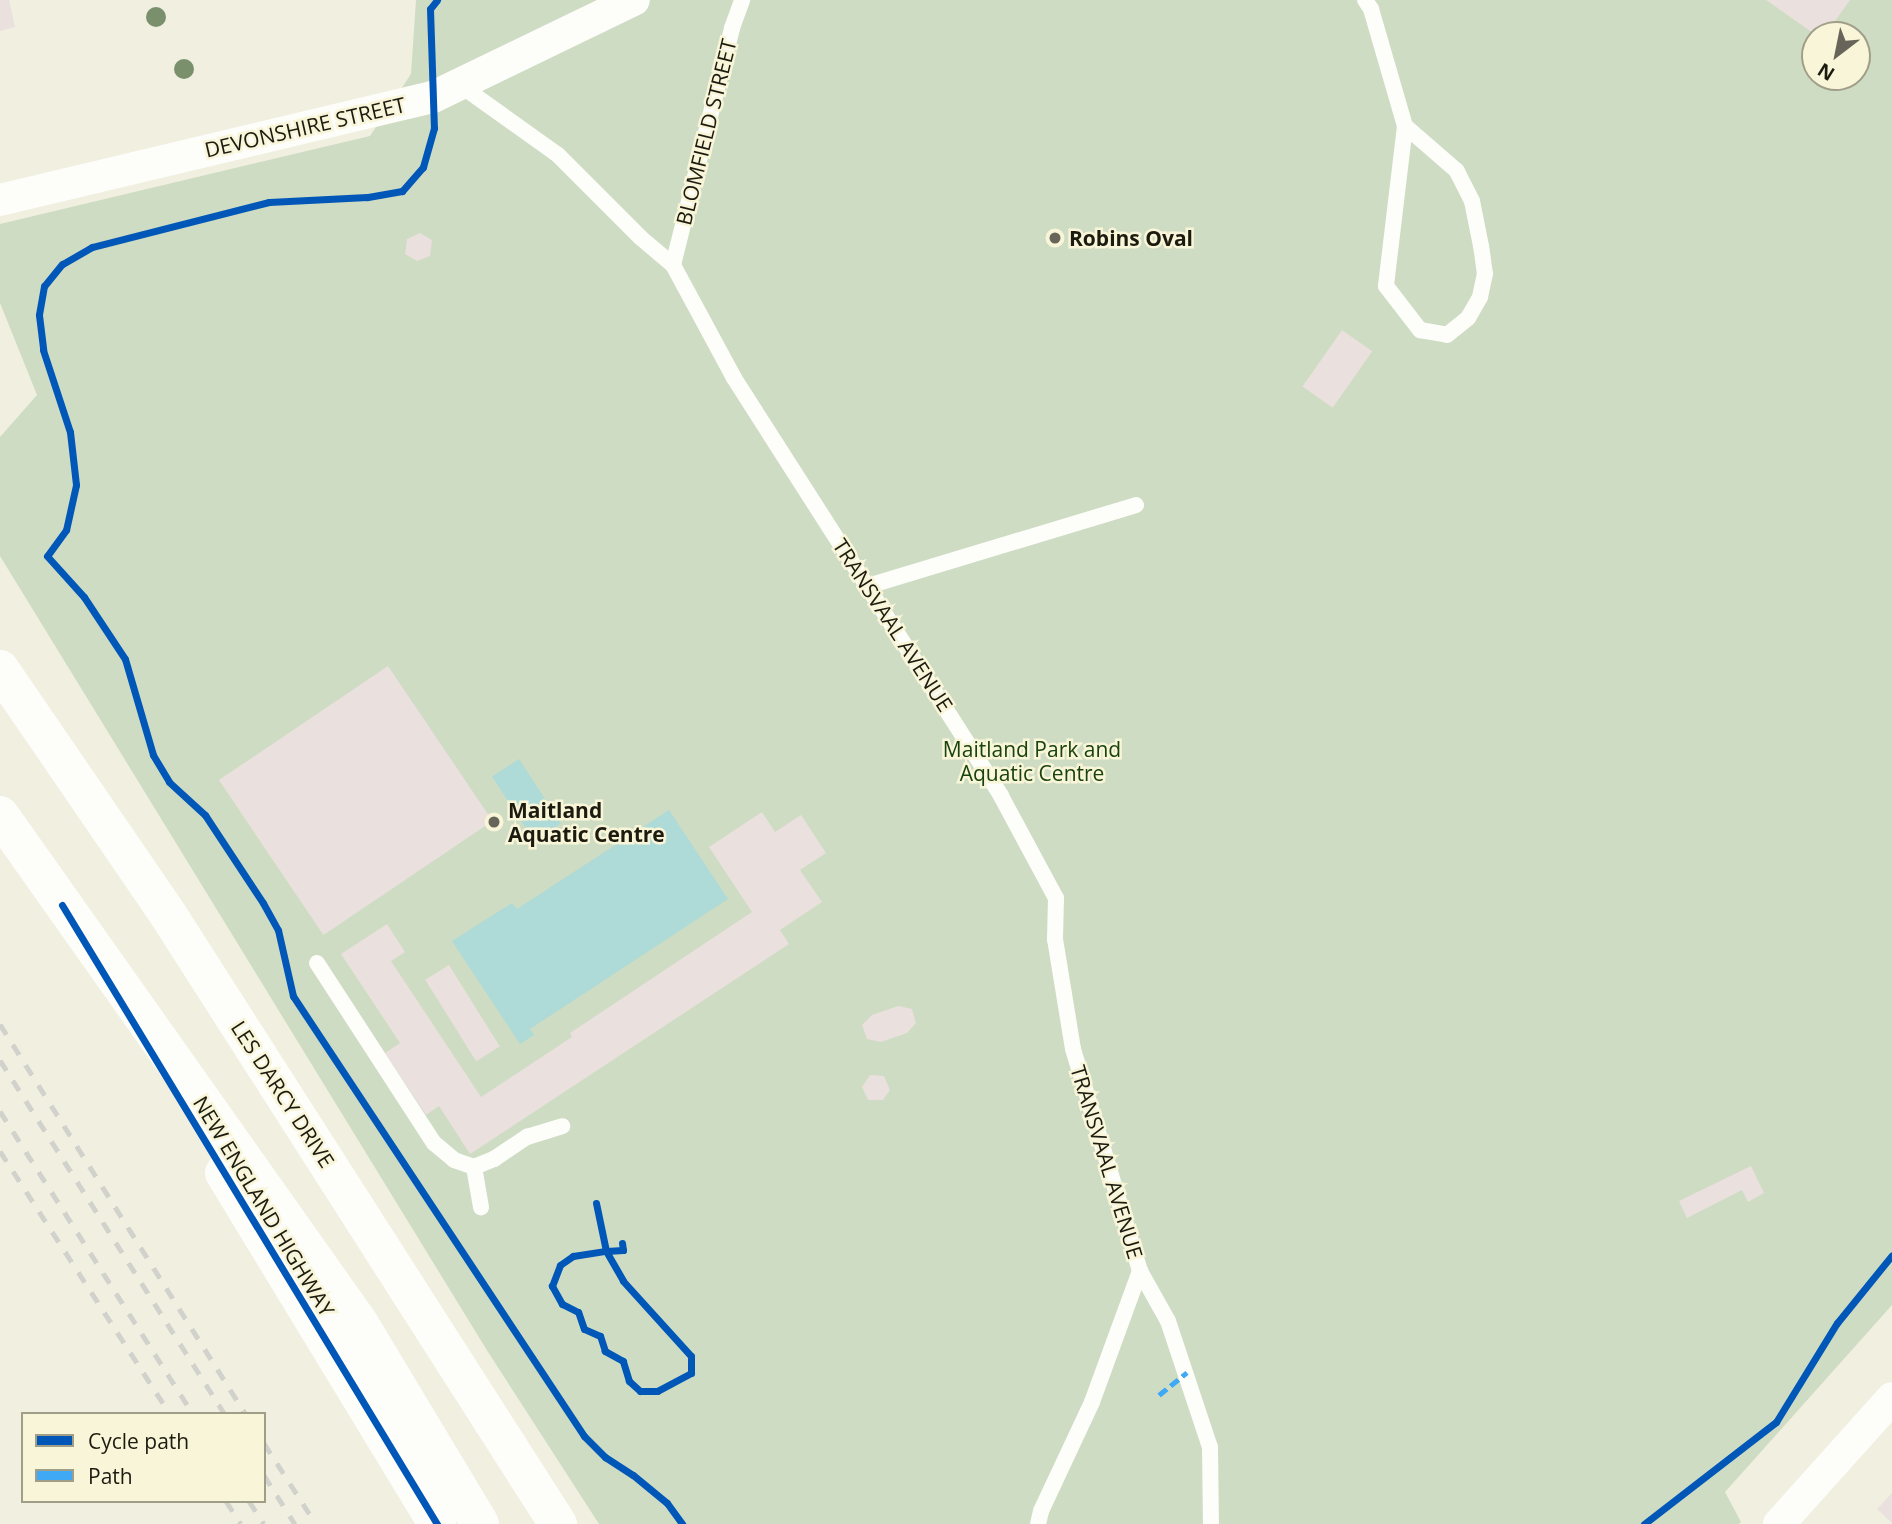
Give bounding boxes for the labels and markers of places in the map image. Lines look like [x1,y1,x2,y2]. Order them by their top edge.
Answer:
place label: Robins Oval [1069,225,1193,251]
marker: Robins Oval [1047,230,1063,246]
place label: Maitland Aquatic Centre [508,797,665,847]
marker: Maitland Aquatic Centre [486,814,502,830]

